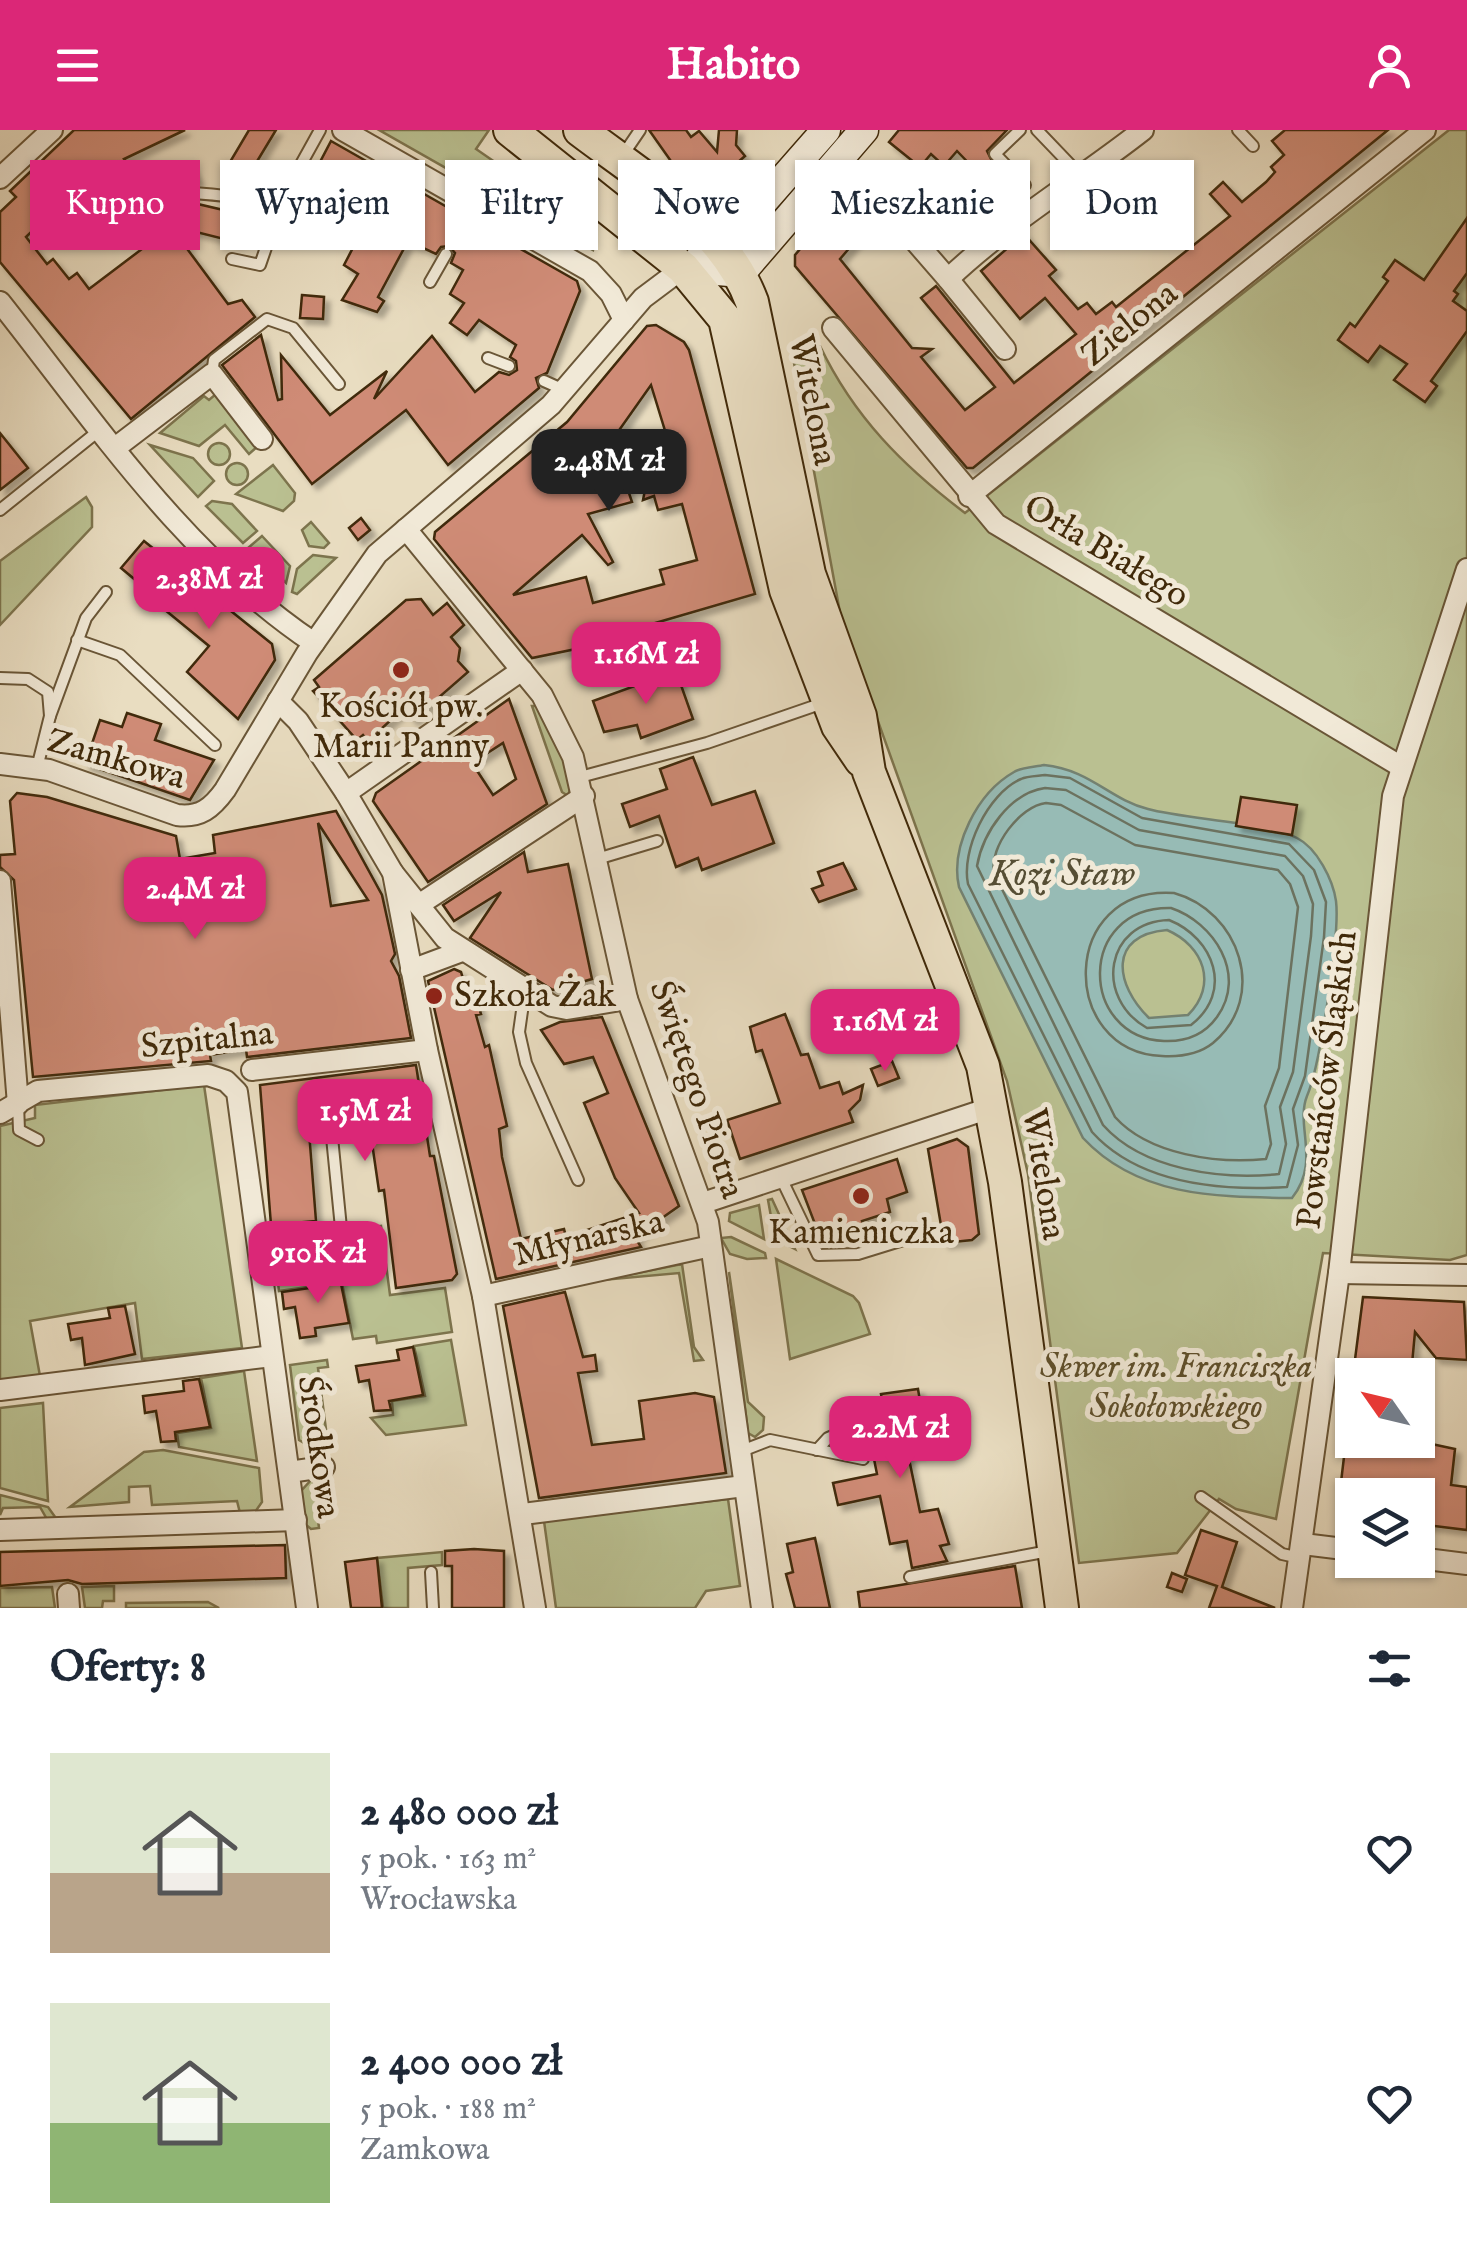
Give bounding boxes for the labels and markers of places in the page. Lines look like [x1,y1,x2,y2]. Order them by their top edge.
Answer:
pin: 2.48M zł [506,429,712,514]
pin: 2.38M zł [106,547,312,632]
pin: 1.16M zł [543,622,749,707]
marker: Kościół pw. Marii Panny [390,659,412,681]
place label: Kościół pw. Marii Panny [313,685,490,770]
pin: 2.4M zł [103,857,287,942]
place label: Szkoła Żak [454,973,616,1019]
marker: Szkoła Żak [423,985,445,1007]
pin: 1.16M zł [782,989,988,1074]
pin: 1.5M zł [273,1079,457,1164]
marker: Kamieniczka [850,1185,872,1207]
place label: Kamieniczka [768,1211,955,1256]
pin: 910K zł [226,1221,410,1306]
pin: 2.2M zł [808,1396,992,1481]

